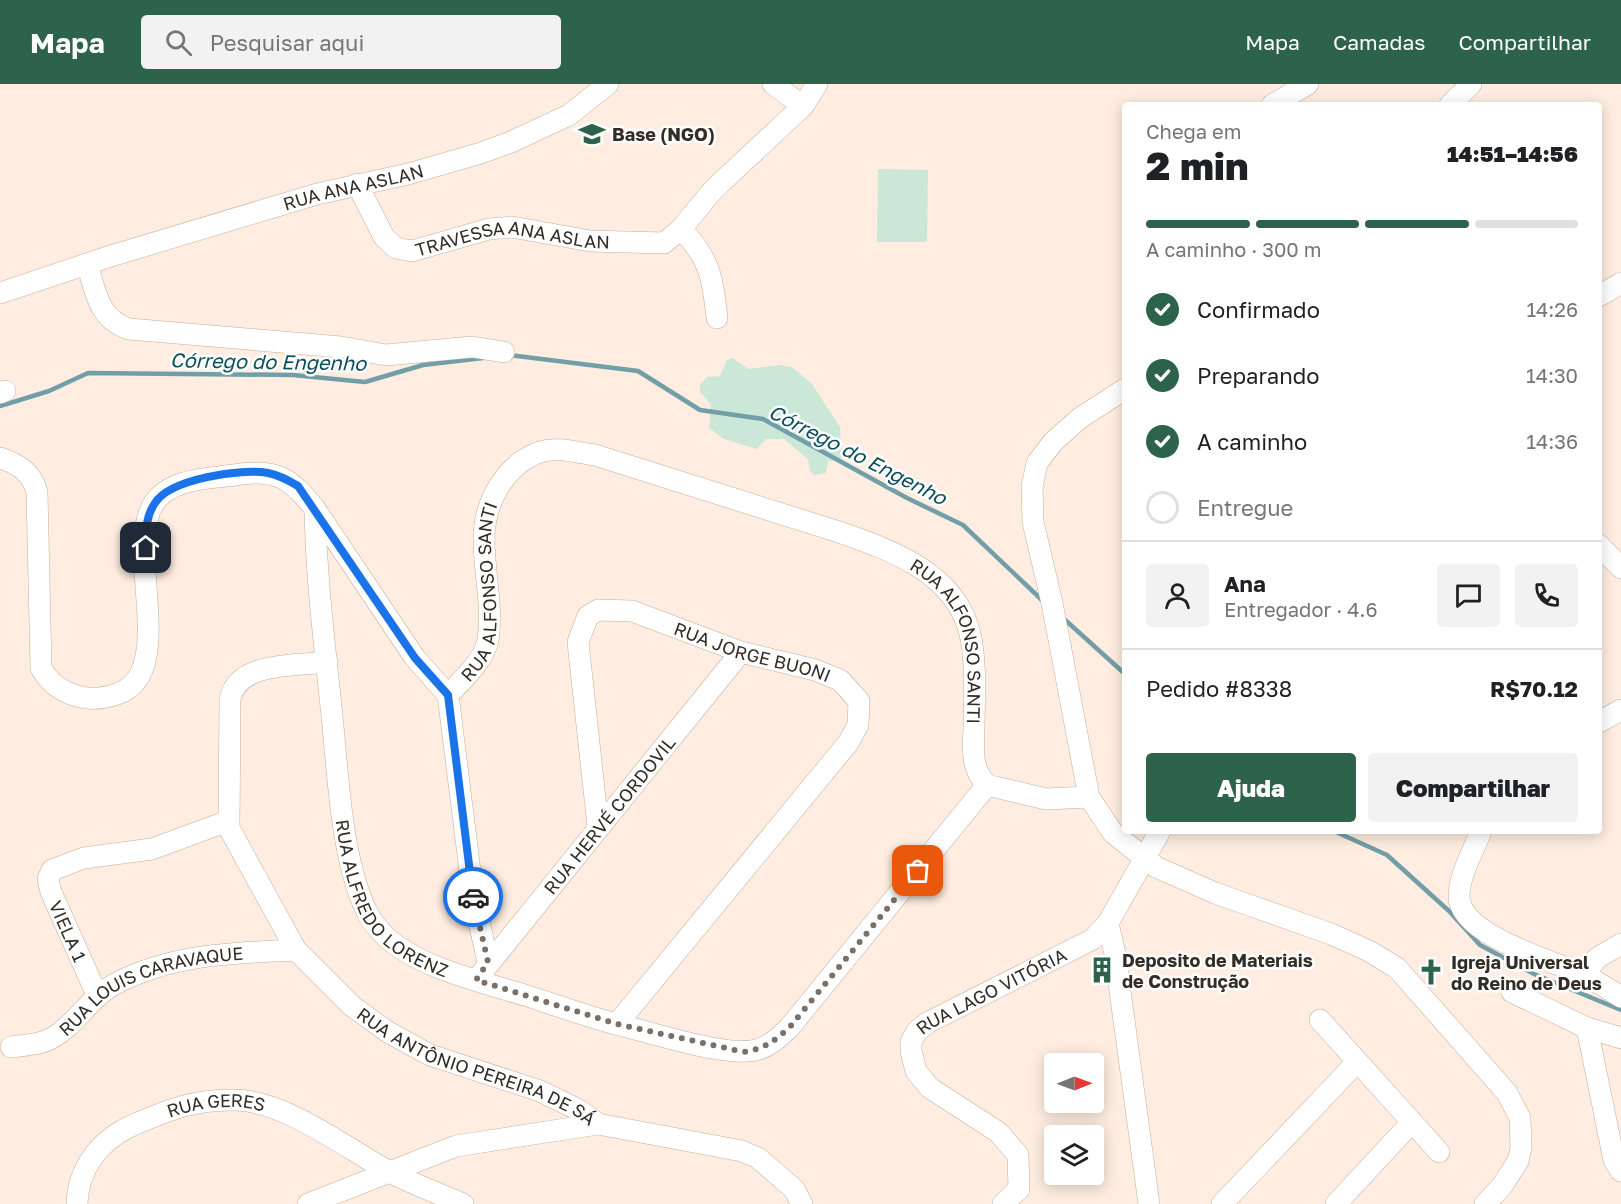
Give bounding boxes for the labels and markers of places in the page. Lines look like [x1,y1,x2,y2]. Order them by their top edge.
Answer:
school or university icon: Base (NGO) [577,119,607,149]
place label: Base (NGO) [612,123,715,145]
pin [120,522,171,573]
pin [892,845,943,896]
place label: Deposito de Materiais de Construção [1122,949,1313,992]
place label: Igreja Universal do Reino de Deus [1451,951,1602,994]
building icon: Deposito de Materiais de Construção [1087,955,1117,985]
church icon: Igreja Universal do Reino de Deus [1416,957,1446,987]

